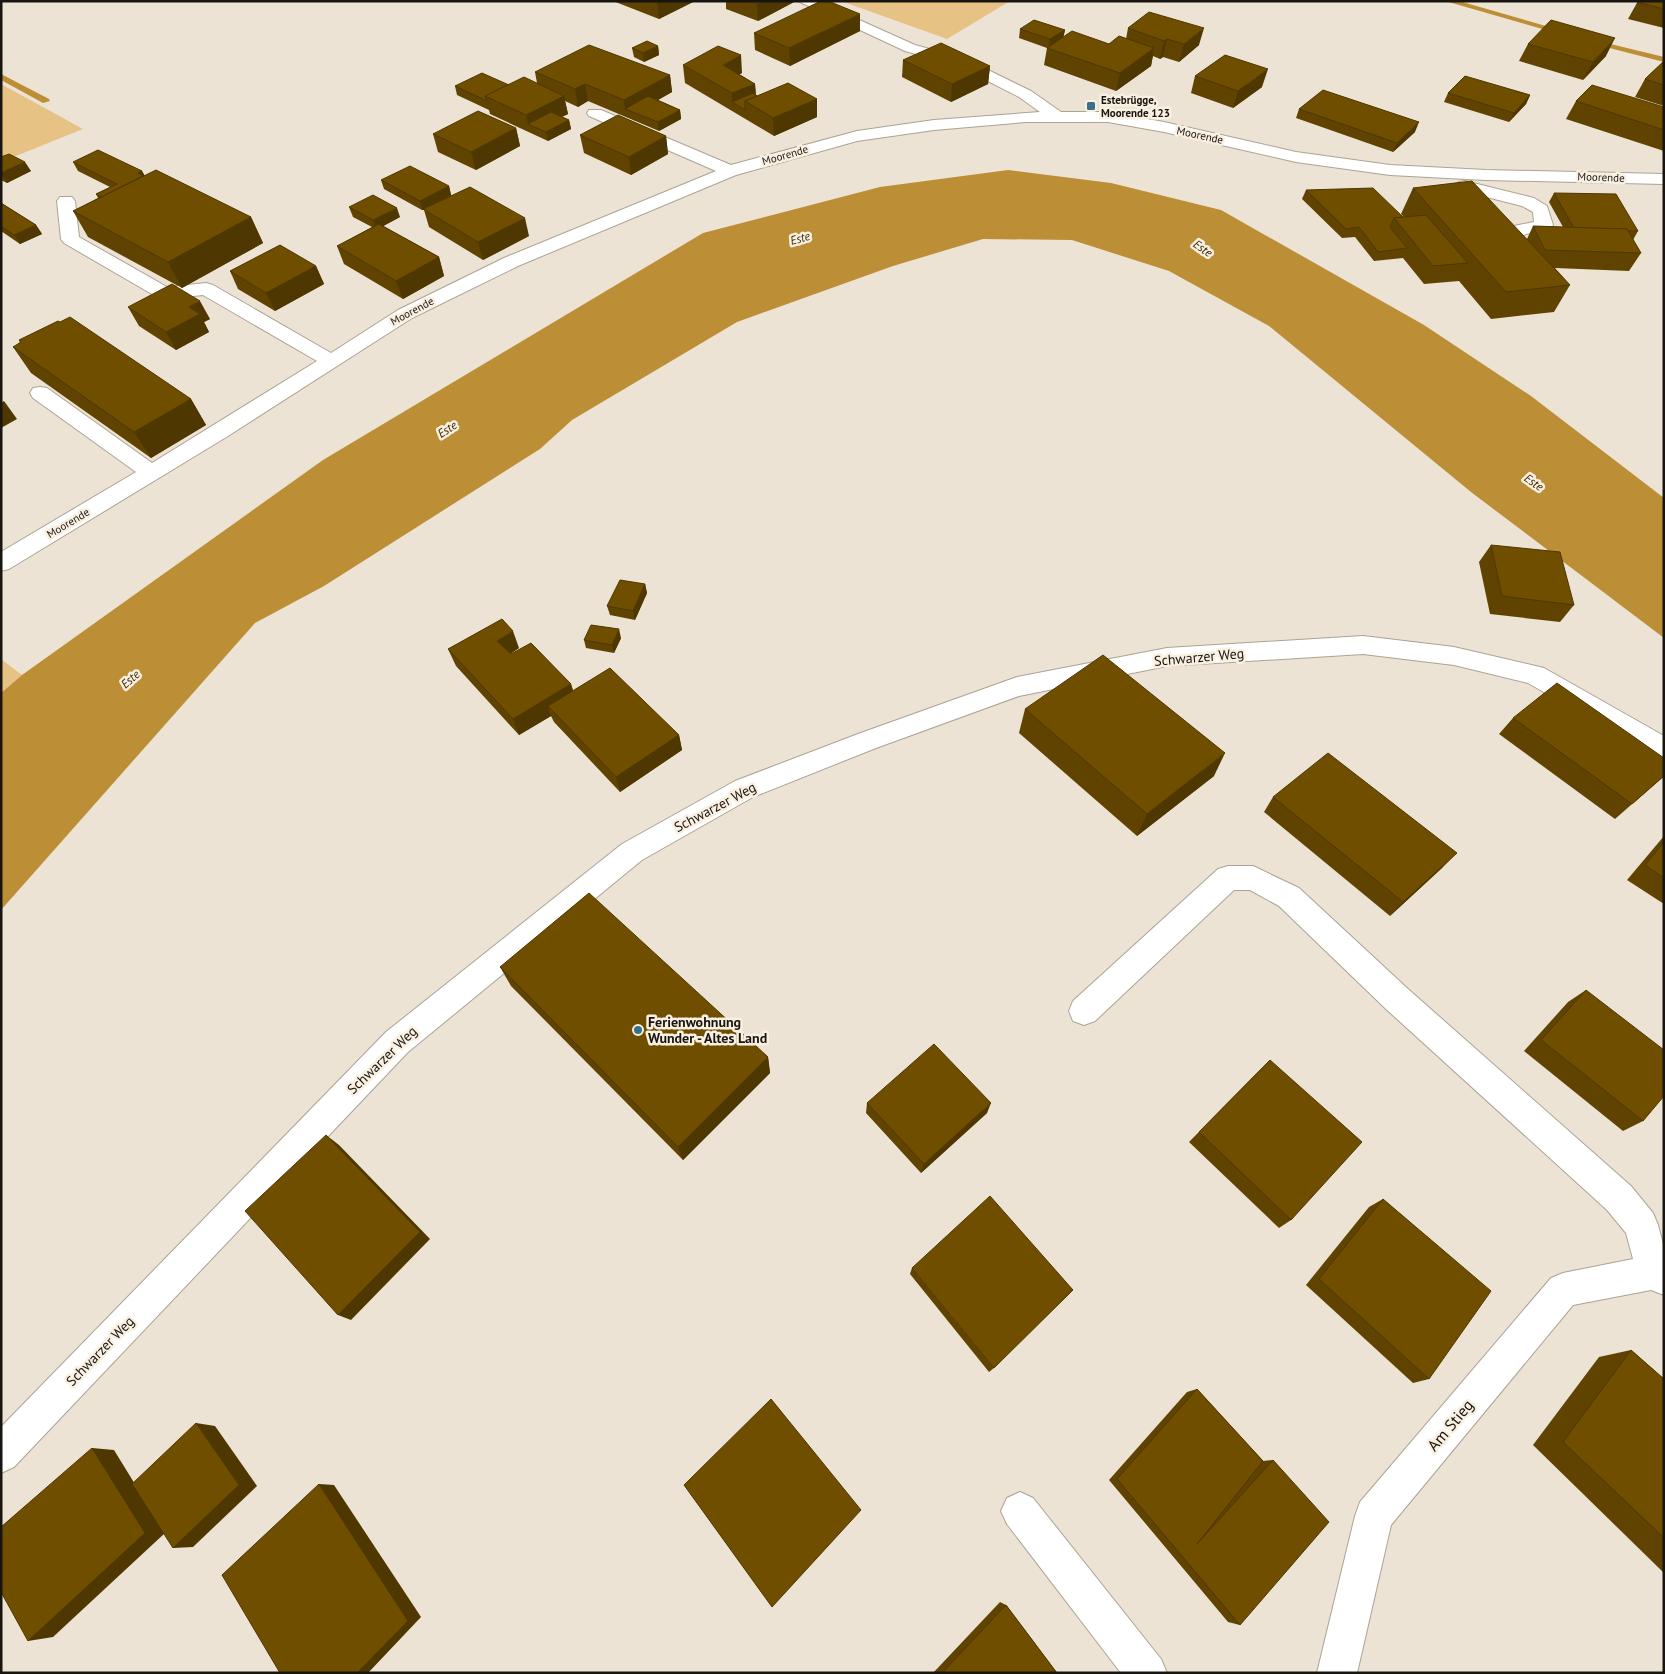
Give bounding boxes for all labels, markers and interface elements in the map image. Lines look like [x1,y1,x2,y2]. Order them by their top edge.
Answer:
place label: Estebrügge, Moorende 123 [1101,93,1170,120]
marker: Estebrügge, Moorende 123 [1085,100,1097,112]
street label: Moorende [1175,123,1225,147]
street label: Moorende [760,142,810,168]
street label: Moorende [1577,169,1625,185]
water label: Este [788,228,812,248]
water label: Este [1190,236,1216,260]
street label: Moorende [388,294,437,328]
water label: Este [434,417,460,441]
water label: Este [1521,470,1547,494]
street label: Moorende [44,505,92,541]
street label: Schwarzer Weg [1153,644,1245,670]
water label: Este [117,666,143,691]
street label: Schwarzer Weg [671,778,759,836]
place label: Ferienwohnung Wunder - Altes Land [648,1013,767,1047]
street label: Schwarzer Weg [343,1022,421,1098]
marker: Ferienwohnung Wunder - Altes Land [632,1024,644,1036]
street label: Schwarzer Weg [62,1312,138,1390]
street label: Am Stieg [1423,1395,1477,1455]

